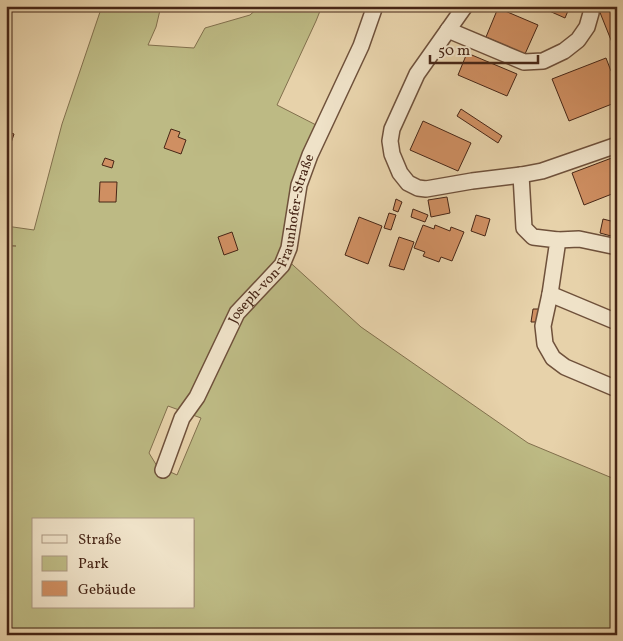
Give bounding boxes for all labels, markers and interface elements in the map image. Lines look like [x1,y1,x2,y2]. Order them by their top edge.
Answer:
scale bar [430,32,538,64]
text: 50 m [438,41,470,62]
street label: Joseph-von-Fraunhofer-Straße [224,151,319,327]
legend [32,518,195,608]
text: Straße [78,530,121,551]
text: Park [78,554,109,575]
text: Gebäude [78,580,136,601]

